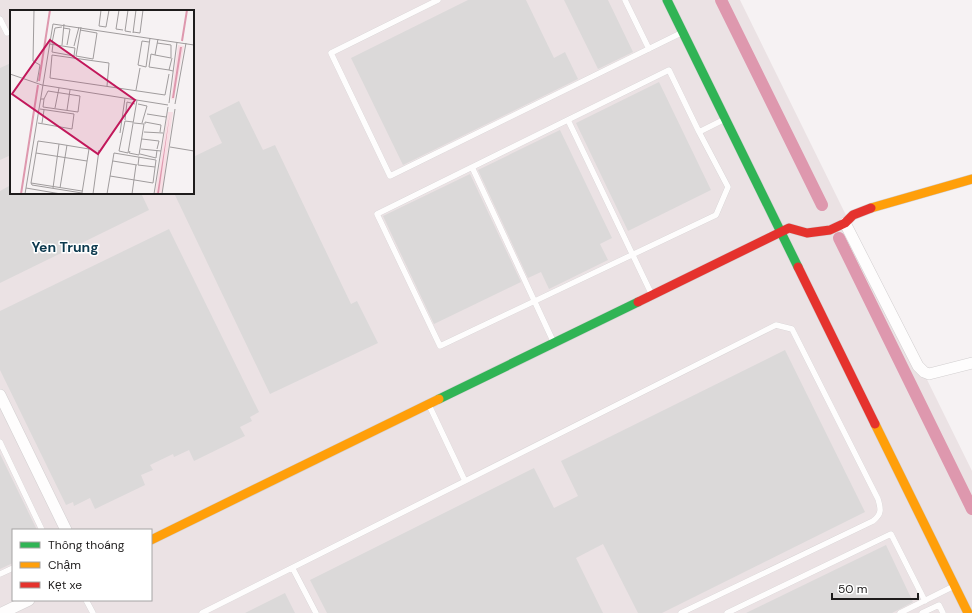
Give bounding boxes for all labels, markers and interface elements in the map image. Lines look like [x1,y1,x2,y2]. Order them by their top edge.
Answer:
inset map [10,10,194,194]
district label: Yen Trung [31,238,99,256]
legend [12,529,152,601]
text: Thông thoáng [48,537,125,553]
text: Chậm [48,557,81,573]
scale bar [832,575,918,601]
text: Kẹt xe [48,577,82,593]
text: 50 m [838,581,867,597]

